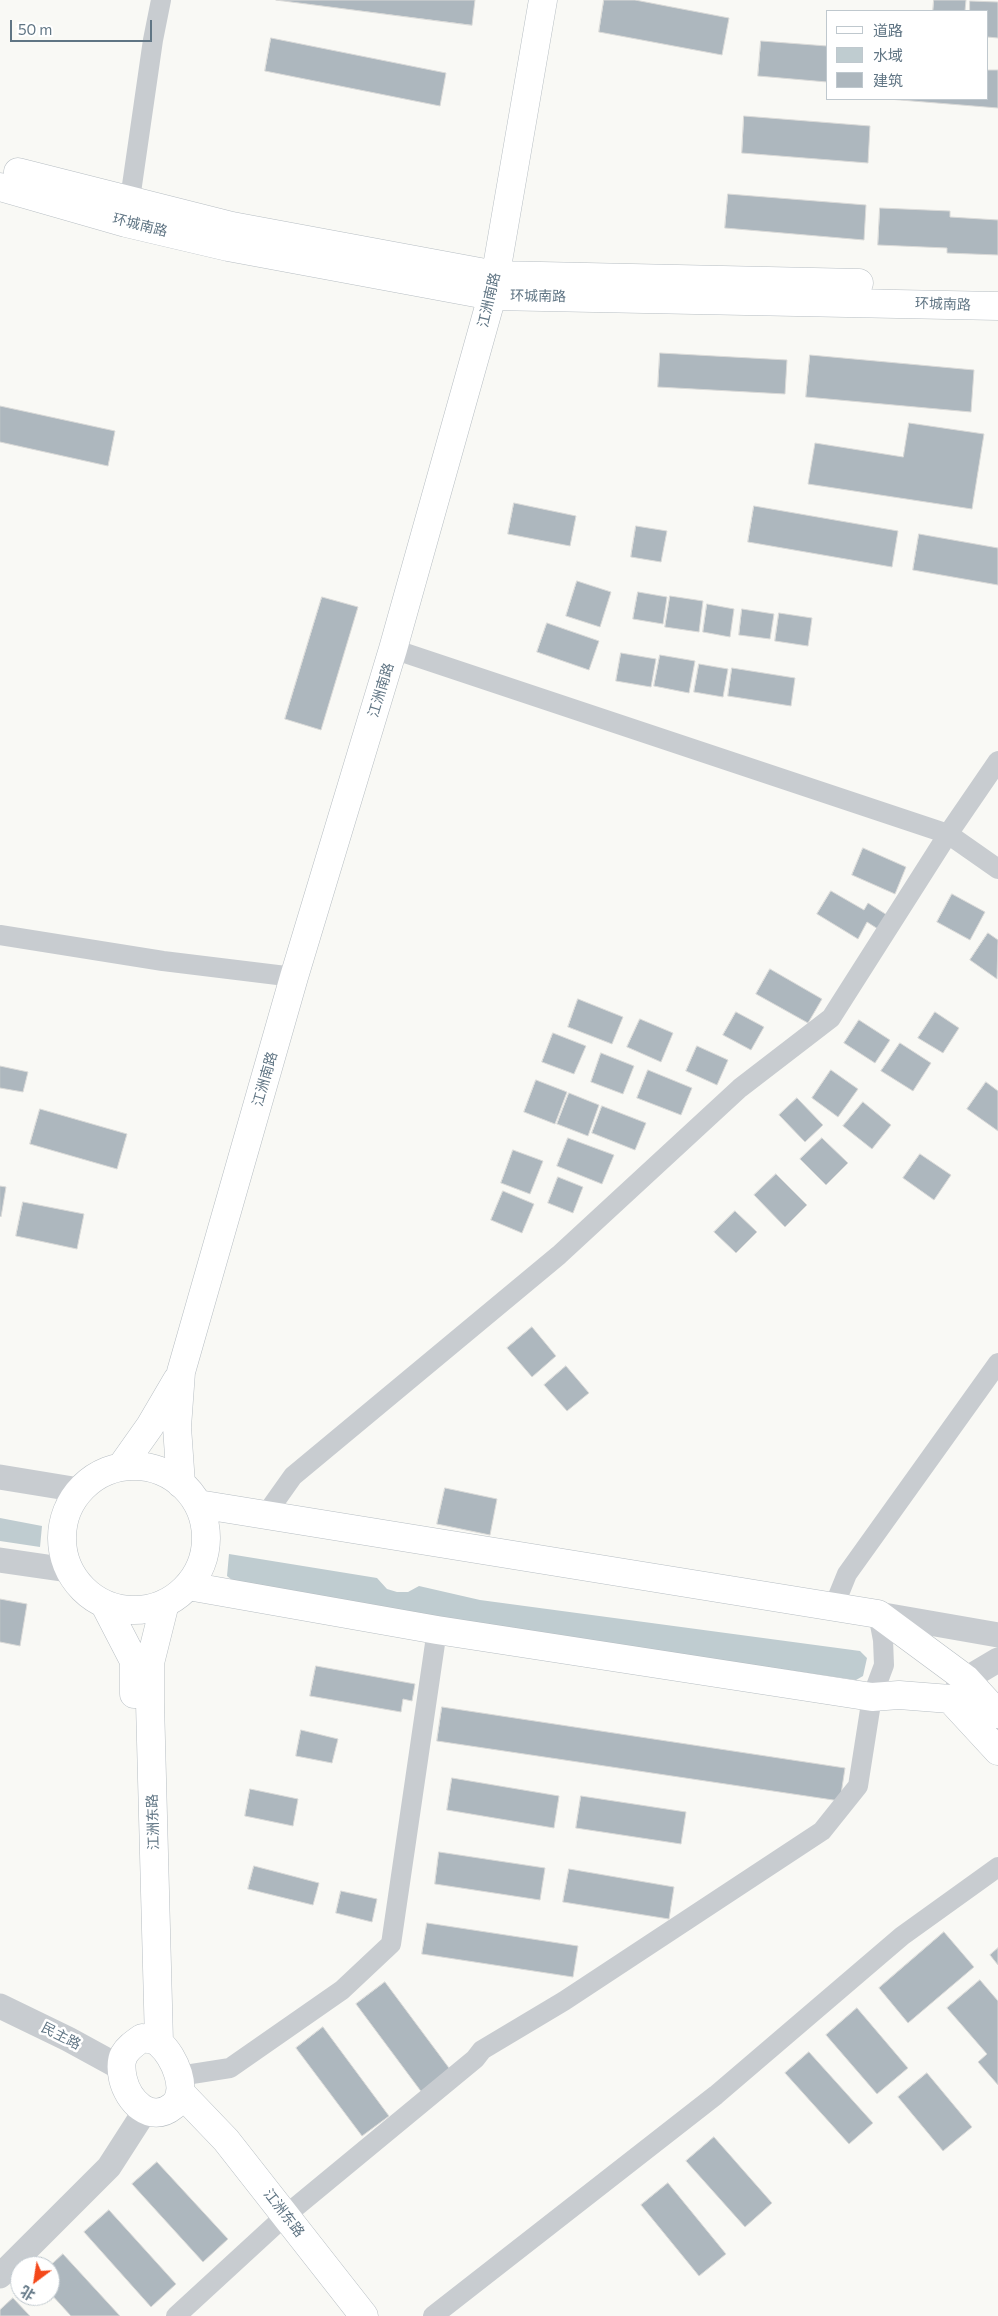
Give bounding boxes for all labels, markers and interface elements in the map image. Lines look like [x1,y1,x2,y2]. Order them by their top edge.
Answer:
scale bar [12,10,155,42]
legend [826,10,988,100]
text: 50 m [18,20,52,38]
text: 道路 [873,21,903,39]
text: 水域 [873,46,903,64]
text: 建筑 [873,71,903,89]
street label: 环城南路 [111,210,169,240]
street label: 江洲南路 [475,271,503,329]
street label: 环城南路 [510,287,566,305]
street label: 环城南路 [915,295,971,313]
street label: 江洲南路 [365,661,397,719]
street label: 江洲南路 [249,1050,281,1108]
street label: 江洲东路 [144,1794,162,1850]
street label: 民主路 [38,2019,84,2053]
street label: 江洲东路 [260,2186,308,2240]
north arrow [10,2256,60,2306]
text: 北 [17,2283,38,2304]

